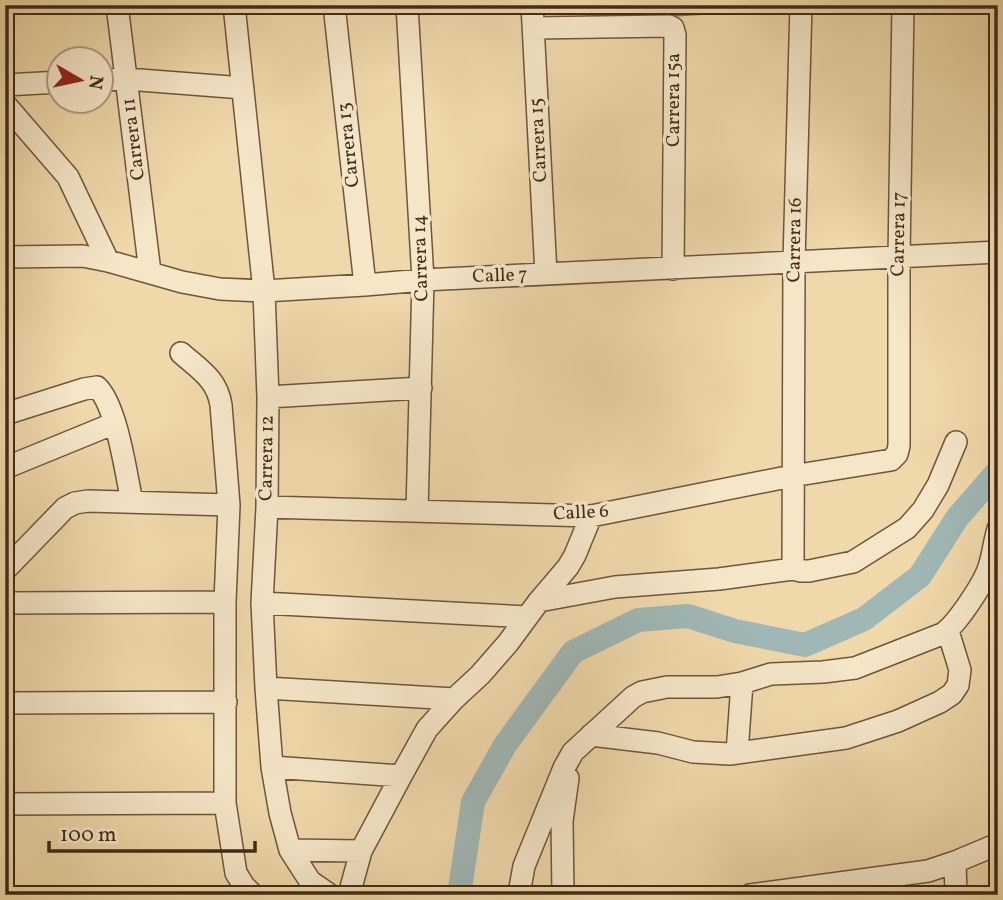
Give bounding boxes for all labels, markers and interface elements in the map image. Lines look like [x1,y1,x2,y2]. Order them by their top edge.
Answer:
north arrow [46,46,116,116]
street label: Carrera 15a [661,53,687,147]
text: N [81,73,109,91]
street label: Carrera 11 [116,96,152,182]
street label: Carrera 15 [524,97,554,183]
street label: Carrera 13 [332,101,366,189]
street label: Carrera 17 [885,191,913,277]
street label: Carrera 16 [781,197,809,283]
street label: Carrera 14 [406,214,436,302]
street label: Calle 7 [472,262,528,290]
street label: Carrera 12 [253,415,281,501]
street label: Calle 6 [553,499,609,527]
scale bar [49,809,256,853]
text: 100 m [60,821,117,850]

